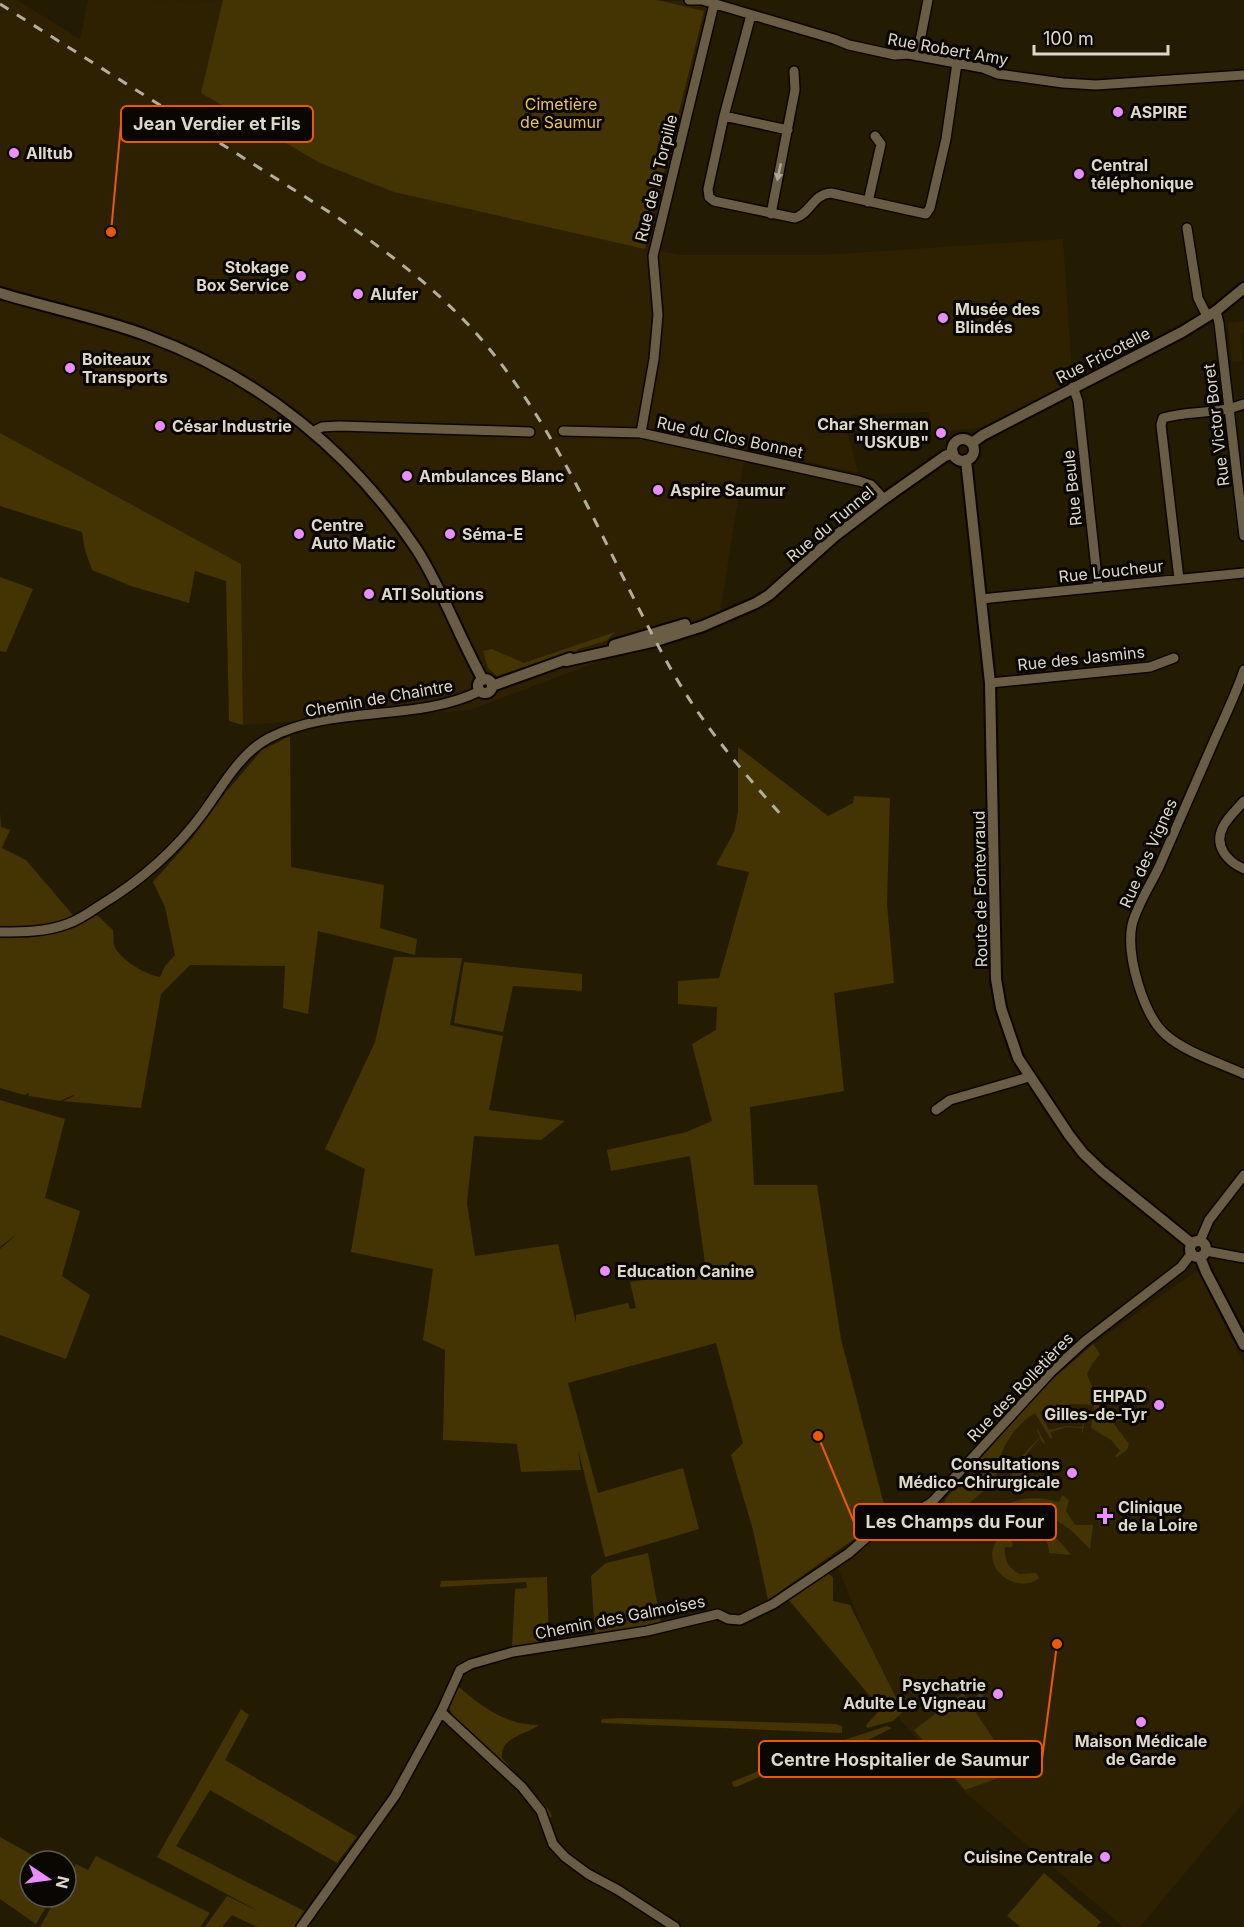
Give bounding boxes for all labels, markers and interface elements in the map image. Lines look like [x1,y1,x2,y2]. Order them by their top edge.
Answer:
scale bar [1034,18,1168,56]
text: 100 m [1043,28,1094,49]
street label: Rue Robert Amy [886,29,1010,69]
park label: Cimetière de Saumur [520,94,602,132]
place label: ASPIRE [1130,102,1187,122]
marker: ASPIRE [1111,105,1125,119]
callout: Jean Verdier et Fils [121,106,313,142]
street label: Rue de la Torpille [631,112,681,244]
text: Jean Verdier et Fils [133,113,301,134]
place label: Alltub [26,143,73,163]
marker: Alltub [7,146,21,160]
place label: Central téléphonique [1091,155,1194,193]
one-way arrow [774,162,783,181]
marker: Central téléphonique [1072,167,1086,181]
place label: Stokage Box Service [196,257,289,295]
marker: Stokage Box Service [294,269,308,283]
place label: Alufer [370,284,419,304]
marker: Alufer [351,287,365,301]
place label: Musée des Blindés [955,299,1040,337]
marker: Musée des Blindés [936,311,950,325]
street label: Rue Fricotelle [1053,323,1153,387]
place label: Boiteaux Transports [82,349,168,387]
marker: Boiteaux Transports [63,361,77,375]
street label: Rue Victor Boret [1199,363,1233,487]
street label: Rue du Clos Bonnet [655,412,805,462]
place label: Char Sherman "USKUB" [817,414,929,452]
place label: César Industrie [172,416,292,436]
marker: César Industrie [153,419,167,433]
marker: Char Sherman "USKUB" [934,426,948,440]
street label: Rue Beule [1058,449,1086,527]
place label: Ambulances Blanc [419,466,564,486]
marker: Ambulances Blanc [400,469,414,483]
place label: Aspire Saumur [670,480,786,500]
street label: Rue du Tunnel [782,482,878,566]
marker: Aspire Saumur [651,483,665,497]
place label: Centre Auto Matic [311,515,396,553]
place label: Séma-E [462,524,523,544]
marker: Centre Auto Matic [292,527,306,541]
marker: Séma-E [443,527,457,541]
street label: Rue Loucheur [1058,556,1164,586]
place label: ATI Solutions [381,584,484,604]
marker: ATI Solutions [362,587,376,601]
street label: Rue des Jasmins [1016,641,1146,675]
street label: Chemin de Chaintre [304,675,454,721]
street label: Rue des Vignes [1115,795,1181,911]
street label: Route de Fontevraud [969,810,991,968]
place label: Education Canine [617,1261,754,1281]
marker: Education Canine [598,1264,612,1278]
street label: Rue des Rolletières [963,1328,1077,1446]
place label: EHPAD Gilles-de-Tyr [1044,1386,1147,1424]
marker: EHPAD Gilles-de-Tyr [1152,1398,1166,1412]
place label: Consultations Médico-Chirurgicale [899,1454,1060,1492]
marker: Consultations Médico-Chirurgicale [1065,1466,1079,1480]
place label: Clinique de la Loire [1118,1497,1198,1535]
callout: Les Champs du Four [854,1504,1056,1540]
marker: Clinique de la Loire [1096,1507,1114,1525]
text: Les Champs du Four [866,1511,1044,1532]
street label: Chemin des Galmoises [533,1591,707,1643]
place label: Psychatrie Adulte Le Vigneau [843,1675,986,1713]
marker: Psychatrie Adulte Le Vigneau [991,1687,1005,1701]
marker: Maison Médicale de Garde [1134,1715,1148,1729]
place label: Maison Médicale de Garde [1075,1731,1207,1769]
callout: Centre Hospitalier de Saumur [759,1741,1042,1777]
text: Centre Hospitalier de Saumur [771,1749,1029,1770]
place label: Cuisine Centrale [964,1847,1093,1867]
north arrow [18,1849,78,1909]
marker: Cuisine Centrale [1098,1850,1112,1864]
text: N [51,1874,74,1891]

